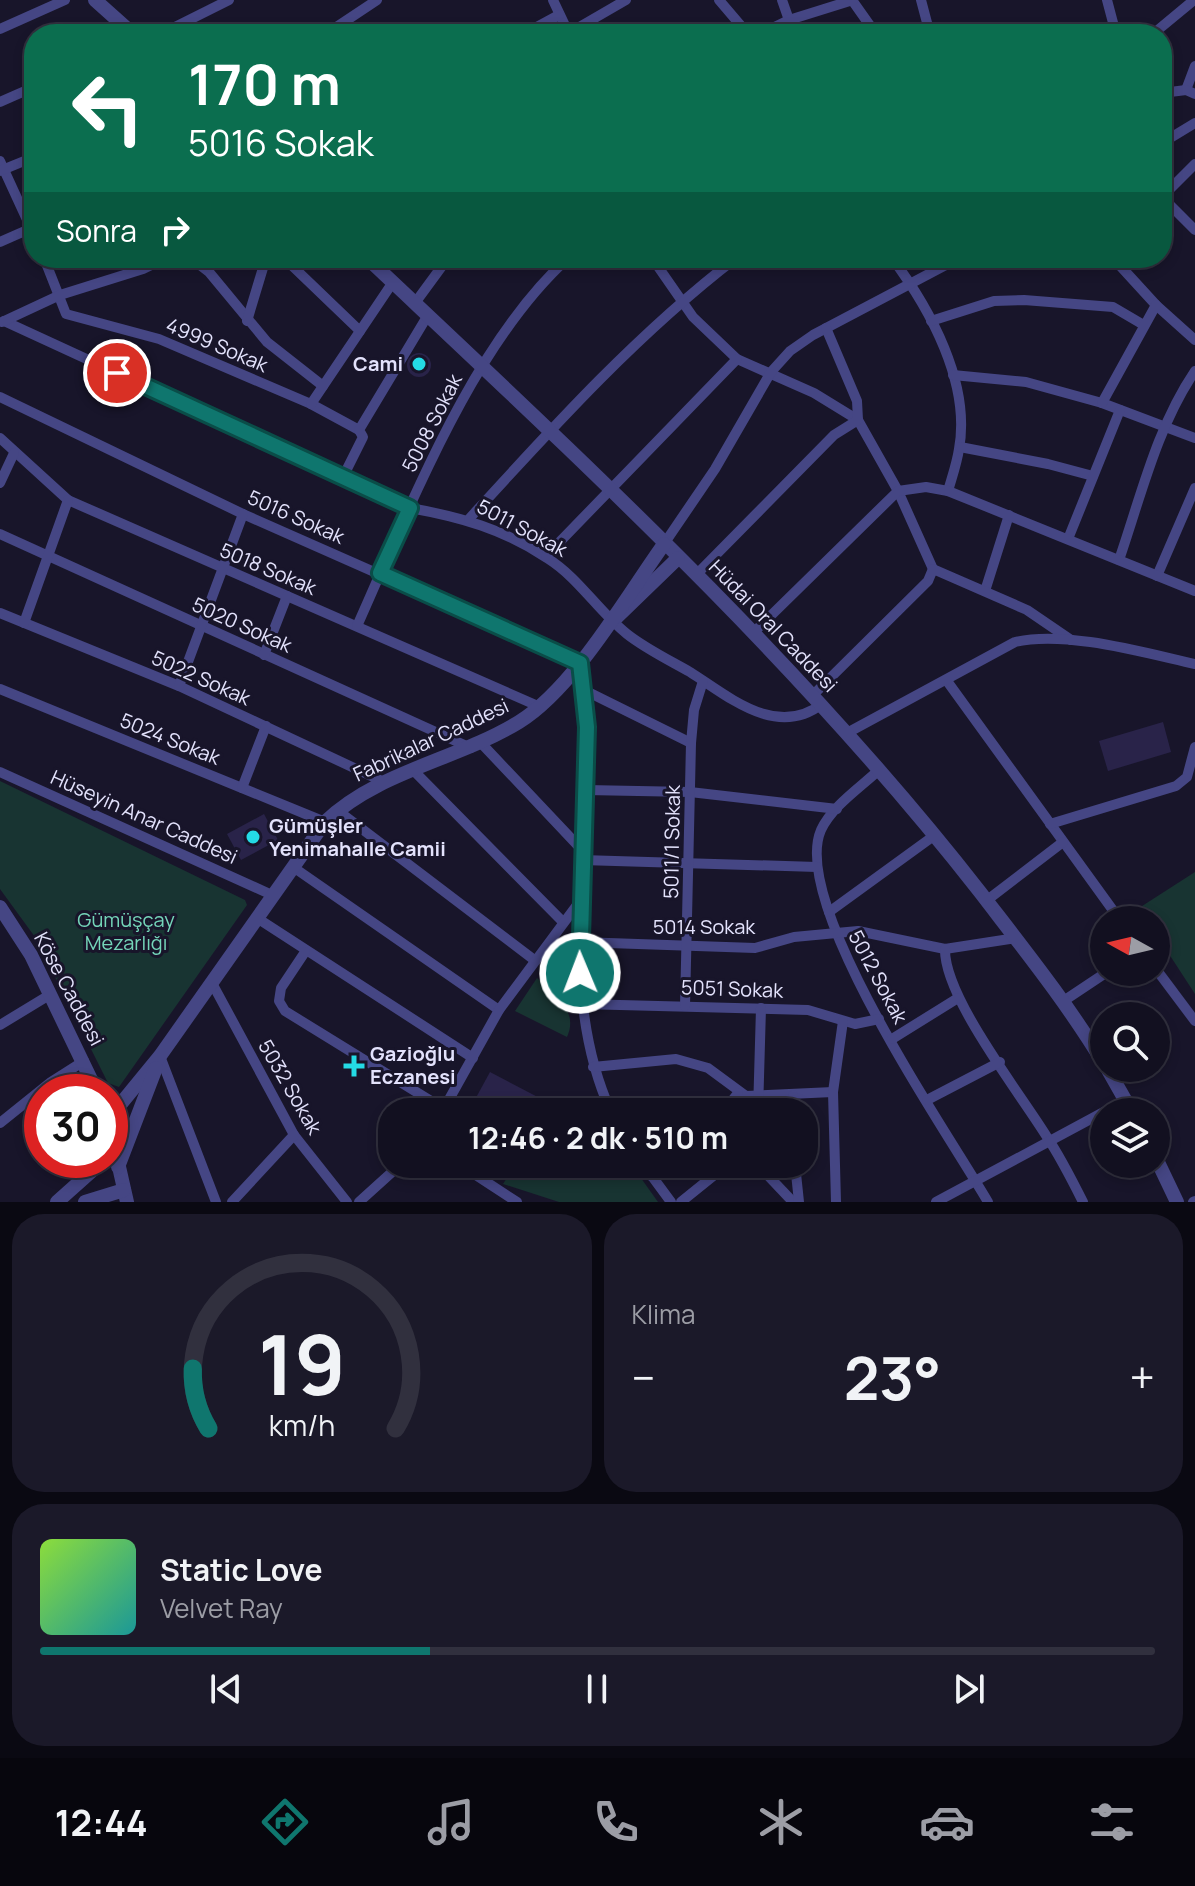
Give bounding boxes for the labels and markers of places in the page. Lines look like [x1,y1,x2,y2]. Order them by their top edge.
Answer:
pin [83,339,151,407]
place label: Cami [353,350,403,377]
marker: Cami [410,355,428,373]
place label: Gümüşler Yenimahalle Camii [269,812,446,862]
marker: Gümüşler Yenimahalle Camii [244,828,262,846]
place label: Gazioğlu Eczanesi [370,1040,456,1090]
marker: Gazioğlu Eczanesi [345,1057,363,1075]

